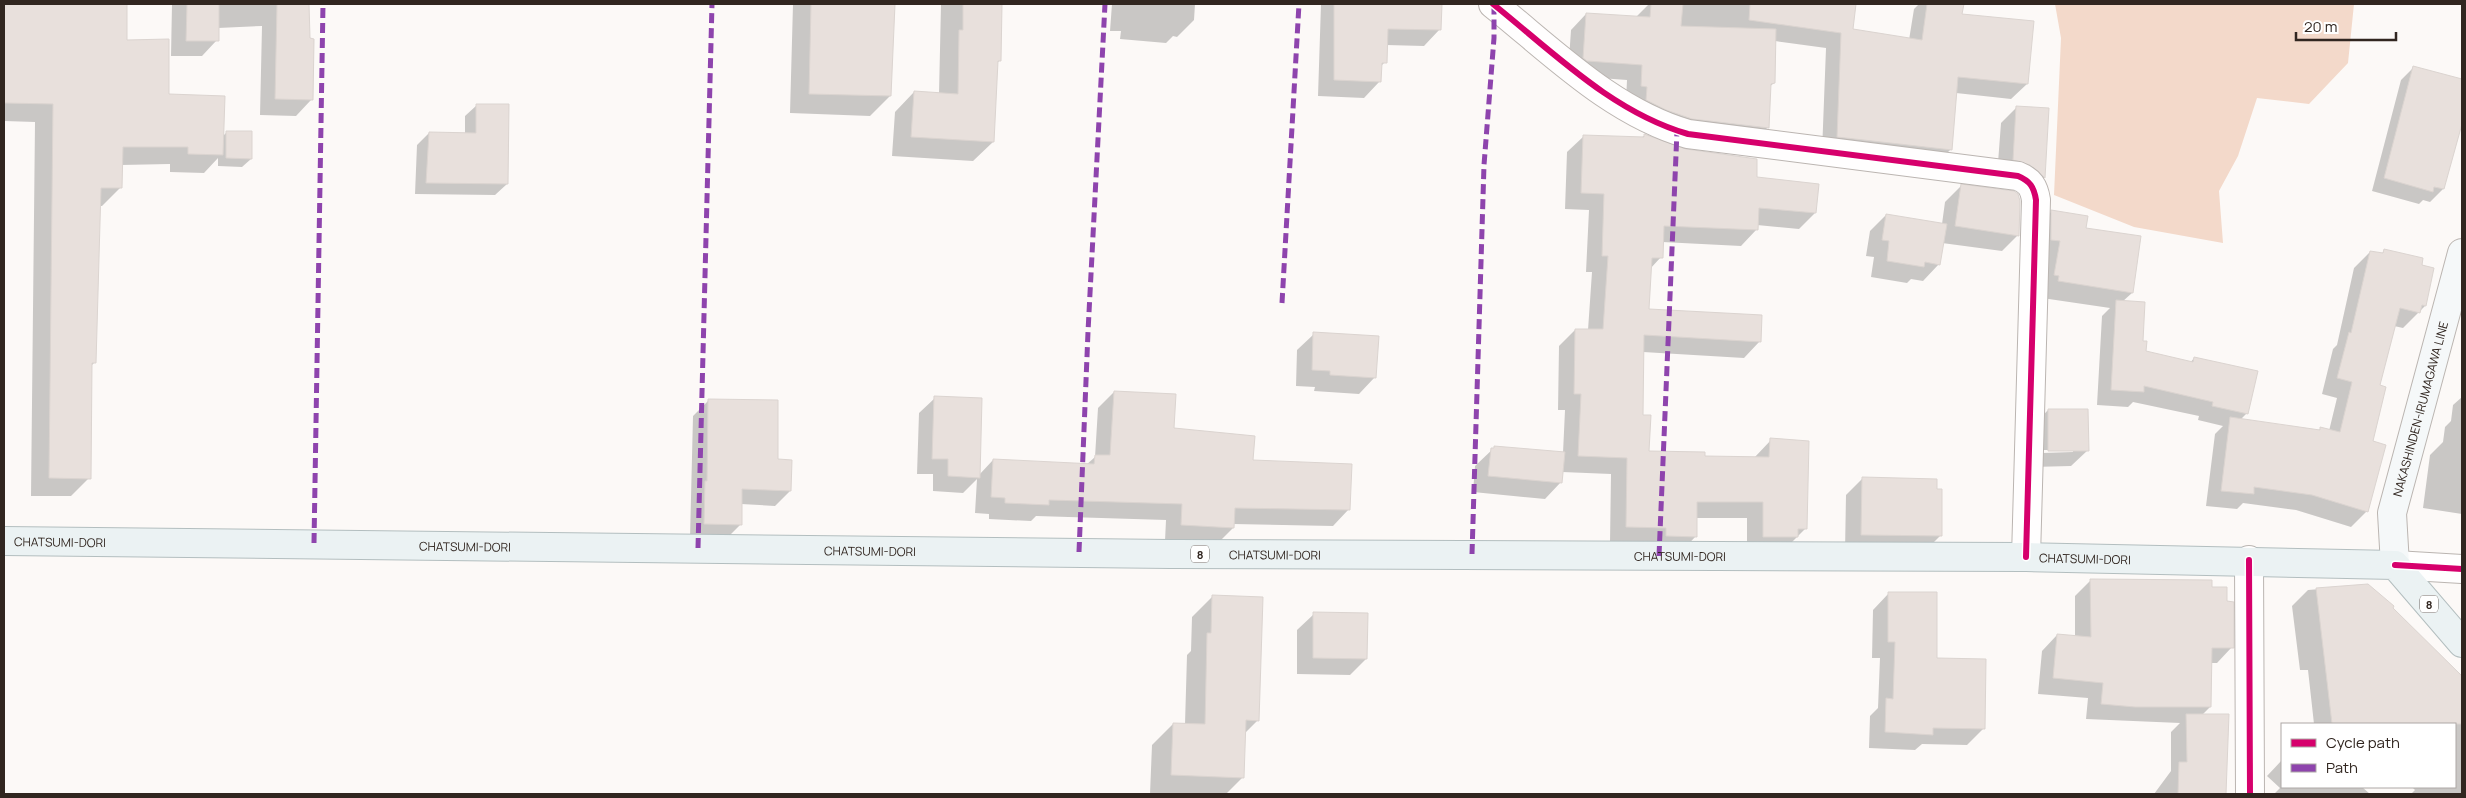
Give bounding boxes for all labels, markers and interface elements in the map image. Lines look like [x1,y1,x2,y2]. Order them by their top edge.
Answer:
scale bar [2296,10,2396,42]
text: 20 m [2304,16,2337,37]
street label: NAKASHINDEN-IRUMAGAWA LINE [2388,319,2452,498]
street label: CHATSUMI-DORI [14,533,106,551]
street label: CHATSUMI-DORI [419,537,511,555]
street label: CHATSUMI-DORI [824,542,916,560]
road number: 8 [1191,546,1209,562]
street label: CHATSUMI-DORI [1229,546,1321,563]
street label: CHATSUMI-DORI [1634,547,1726,564]
street label: CHATSUMI-DORI [2039,549,2131,568]
road number: 8 [2420,596,2438,612]
legend [2281,723,2456,788]
text: Cycle path [2326,732,2400,753]
text: Path [2326,757,2358,778]

